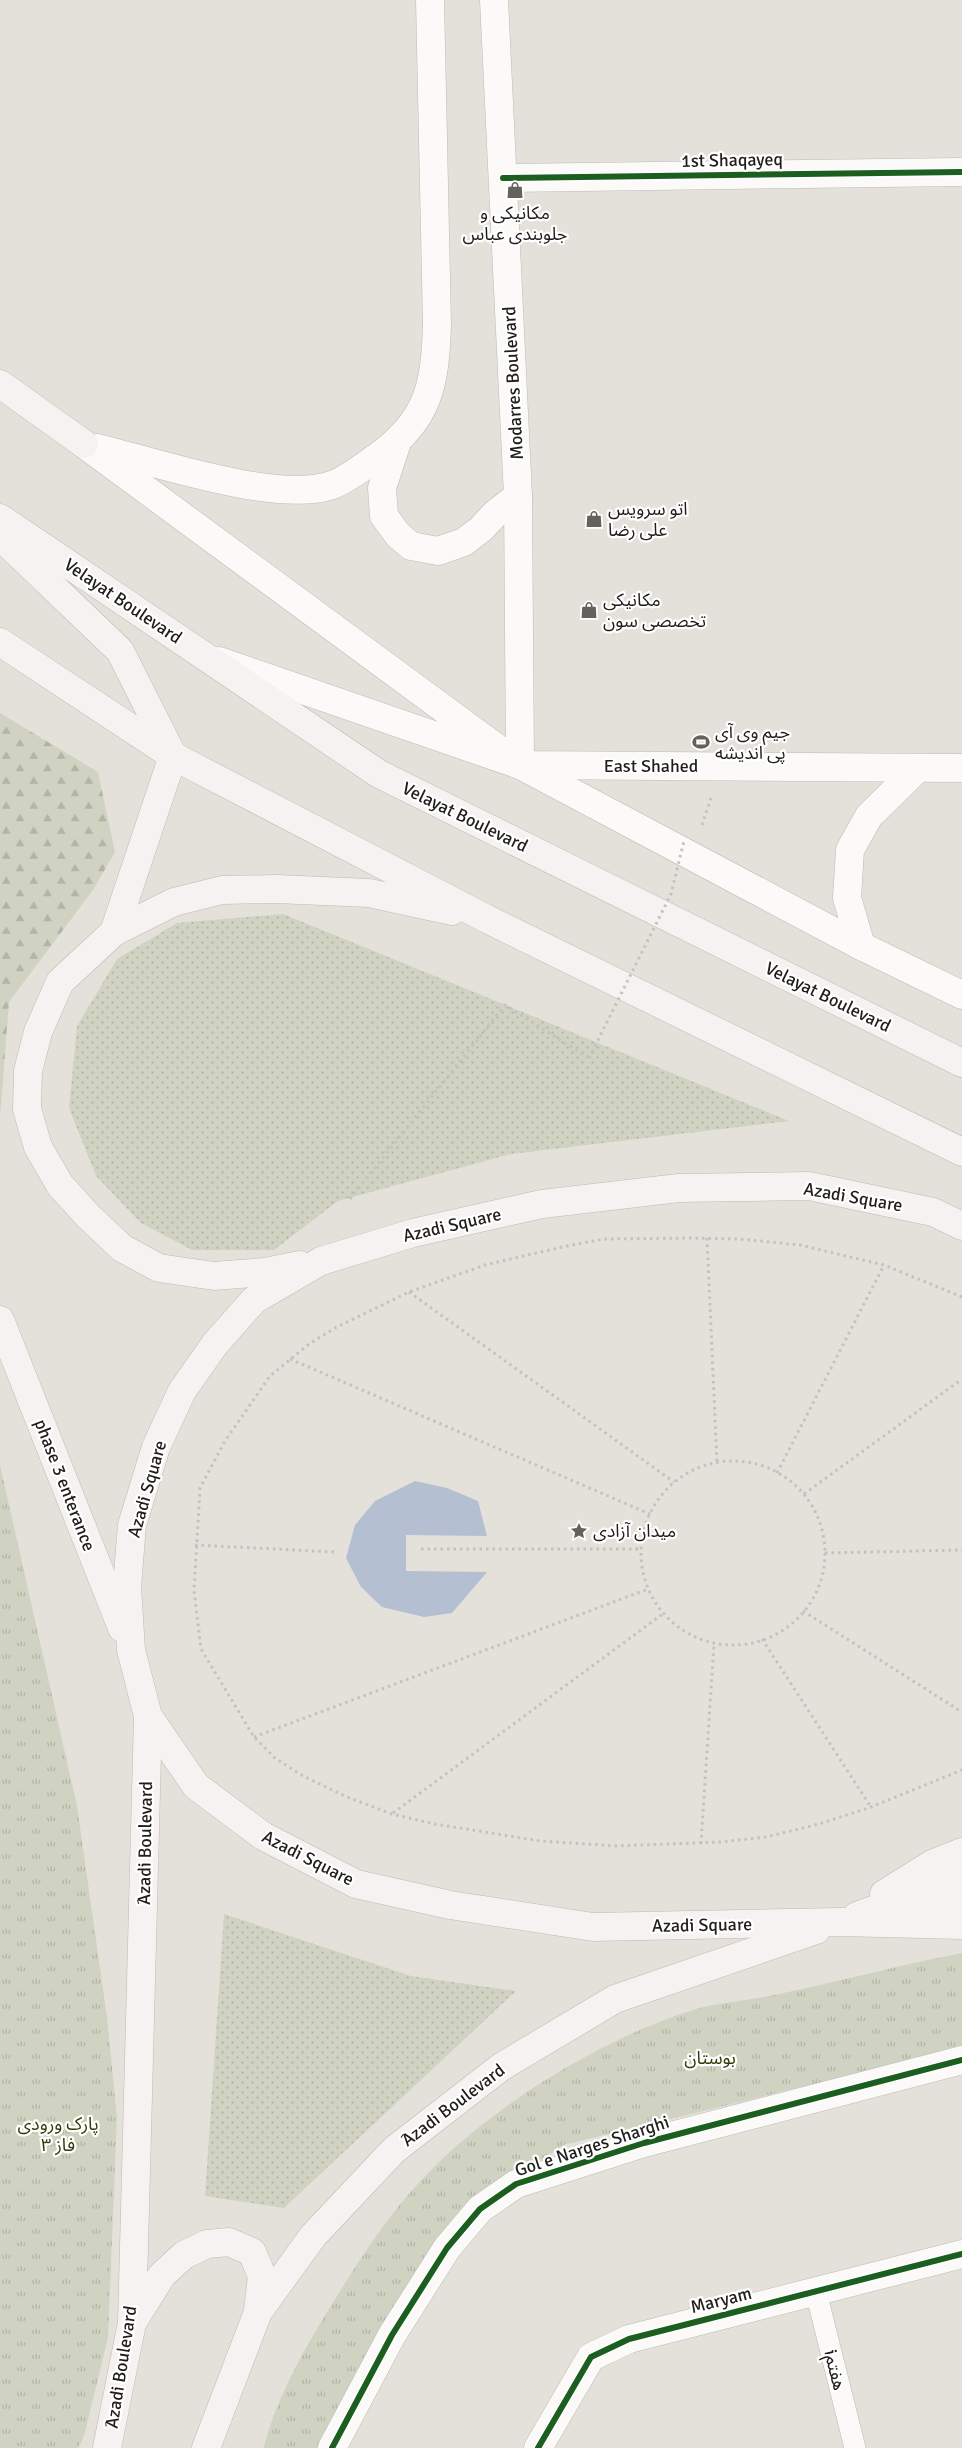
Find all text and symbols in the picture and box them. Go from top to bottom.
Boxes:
street label: 1st Shaqayeq [681,148,783,172]
shop icon: مکانیکی و جلوبندی عباس [505,180,525,200]
place label: مکانیکی و جلوبندی عباس [463,202,567,245]
street label: Modarres Boulevard [498,306,528,460]
place label: اتو سرویس علی رضا [608,498,688,541]
shop icon: اتو سرویس علی رضا [584,509,604,529]
street label: Velayat Boulevard [60,553,186,649]
place label: مکانیکی تخصصی سون [603,589,706,632]
shop icon: مکانیکی تخصصی سون [579,600,599,620]
place label: جیم وی آی پی اندیشه [715,721,790,764]
sports icon: جیم وی آی پی اندیشه [691,732,711,752]
street label: East Shahed [604,755,698,777]
street label: Velayat Boulevard [398,777,532,857]
street label: Velayat Boulevard [761,957,895,1037]
street label: Azadi Square [802,1177,904,1217]
street label: Azadi Square [401,1203,503,1247]
street label: phase 3 enterance [30,1416,100,1554]
street label: Azadi Square [123,1438,171,1540]
place label: میدان آزادی [593,1520,676,1542]
place icon: میدان آزادی [569,1521,589,1541]
street label: َAzadi Boulevard [133,1781,157,1905]
street label: Azadi Square [258,1825,358,1891]
street label: Azadi Square [652,1913,752,1937]
park label: بوستان [684,2047,736,2069]
street label: َAzadi Boulevard [397,2059,509,2151]
street label: Gol e Narges Sharghi [512,2111,672,2181]
park label: پارک ورودی فاز ۳ [17,2113,99,2156]
street label: Maryam [688,2282,754,2318]
street label: َAzadi Boulevard [100,2304,142,2430]
street label: iهفتم [817,2347,851,2393]

